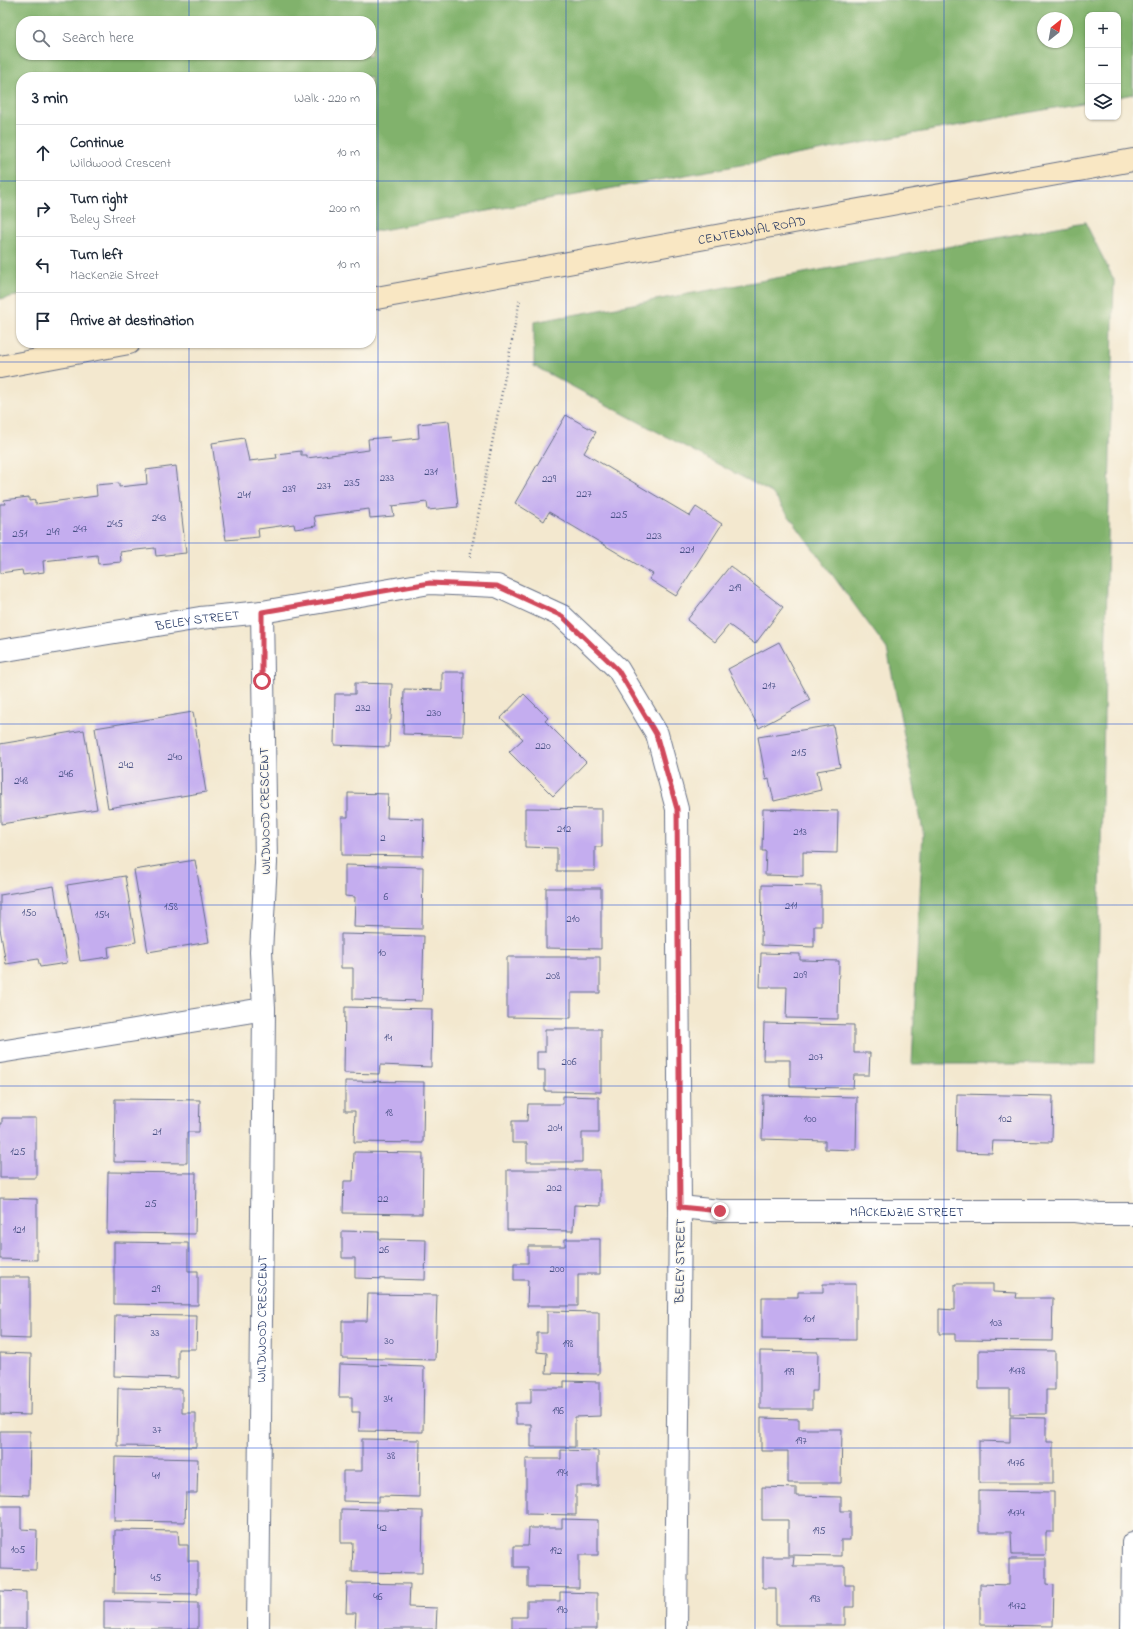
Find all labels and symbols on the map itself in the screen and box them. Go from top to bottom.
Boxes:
north arrow [1037,12,1073,48]
street label: CENTENNIAL ROAD [697,212,807,250]
house number: 231 [424,464,438,480]
house number: 233 [380,470,395,486]
house number: 229 [542,471,557,487]
house number: 235 [344,475,360,491]
house number: 237 [317,478,332,494]
house number: 239 [282,481,296,497]
house number: 227 [576,486,592,502]
house number: 241 [237,487,251,503]
house number: 225 [610,507,628,523]
house number: 243 [152,510,167,526]
house number: 245 [107,516,123,532]
house number: 247 [73,521,88,537]
house number: 249 [46,524,60,540]
house number: 251 [12,526,28,542]
house number: 223 [646,528,662,544]
house number: 221 [680,542,695,558]
house number: 219 [729,580,742,596]
street label: BELEY STREET [153,606,241,636]
route start [253,672,271,690]
house number: 217 [762,678,776,694]
house number: 232 [355,700,371,716]
house number: 230 [427,705,442,721]
house number: 220 [535,738,551,754]
house number: 215 [791,745,807,761]
street label: WILDWOOD CRESCENT [255,747,276,875]
house number: 240 [168,749,183,765]
house number: 242 [118,757,134,773]
house number: 246 [59,766,74,782]
house number: 248 [14,773,28,789]
house number: 212 [557,821,572,837]
house number: 213 [793,824,807,840]
house number: 2 [380,830,386,846]
house number: 6 [384,889,389,905]
house number: 211 [785,898,798,914]
house number: 158 [164,899,178,915]
house number: 150 [22,905,37,921]
house number: 154 [95,907,110,923]
house number: 210 [566,911,580,927]
house number: 10 [378,945,386,961]
house number: 209 [793,967,807,983]
house number: 208 [546,968,560,984]
house number: 14 [384,1030,392,1046]
house number: 207 [809,1049,824,1065]
house number: 206 [561,1054,577,1070]
house number: 18 [385,1105,393,1121]
house number: 100 [803,1111,817,1127]
house number: 102 [998,1111,1012,1127]
house number: 204 [548,1120,563,1136]
house number: 21 [153,1124,162,1140]
house number: 125 [10,1144,26,1160]
house number: 202 [546,1180,562,1196]
house number: 22 [378,1191,389,1207]
house number: 25 [145,1196,157,1212]
route end [711,1202,729,1220]
street label: MACKENZIE STREET [850,1203,964,1222]
street label: BELEY STREET [670,1218,691,1305]
house number: 121 [13,1222,26,1238]
house number: 26 [379,1242,389,1258]
street label: WILDWOOD CRESCENT [252,1255,273,1383]
house number: 200 [550,1261,565,1277]
house number: 29 [152,1281,161,1297]
house number: 101 [803,1311,815,1327]
house number: 103 [990,1315,1003,1331]
house number: 33 [150,1325,160,1341]
house number: 30 [384,1333,394,1349]
house number: 198 [563,1336,573,1352]
house number: 1478 [1009,1363,1025,1379]
house number: 199 [784,1364,795,1380]
house number: 34 [383,1391,393,1407]
house number: 196 [552,1403,564,1419]
house number: 37 [152,1422,162,1438]
house number: 197 [795,1433,807,1449]
house number: 38 [387,1448,395,1464]
house number: 1476 [1007,1455,1025,1471]
house number: 194 [556,1465,568,1481]
house number: 41 [152,1468,161,1484]
house number: 1474 [1007,1505,1025,1521]
house number: 42 [377,1520,388,1536]
house number: 195 [812,1523,826,1539]
house number: 105 [11,1542,25,1558]
house number: 192 [550,1543,563,1559]
house number: 45 [151,1570,161,1586]
house number: 46 [373,1589,383,1605]
house number: 193 [809,1591,821,1607]
house number: 1472 [1008,1598,1027,1614]
house number: 190 [556,1602,568,1618]

